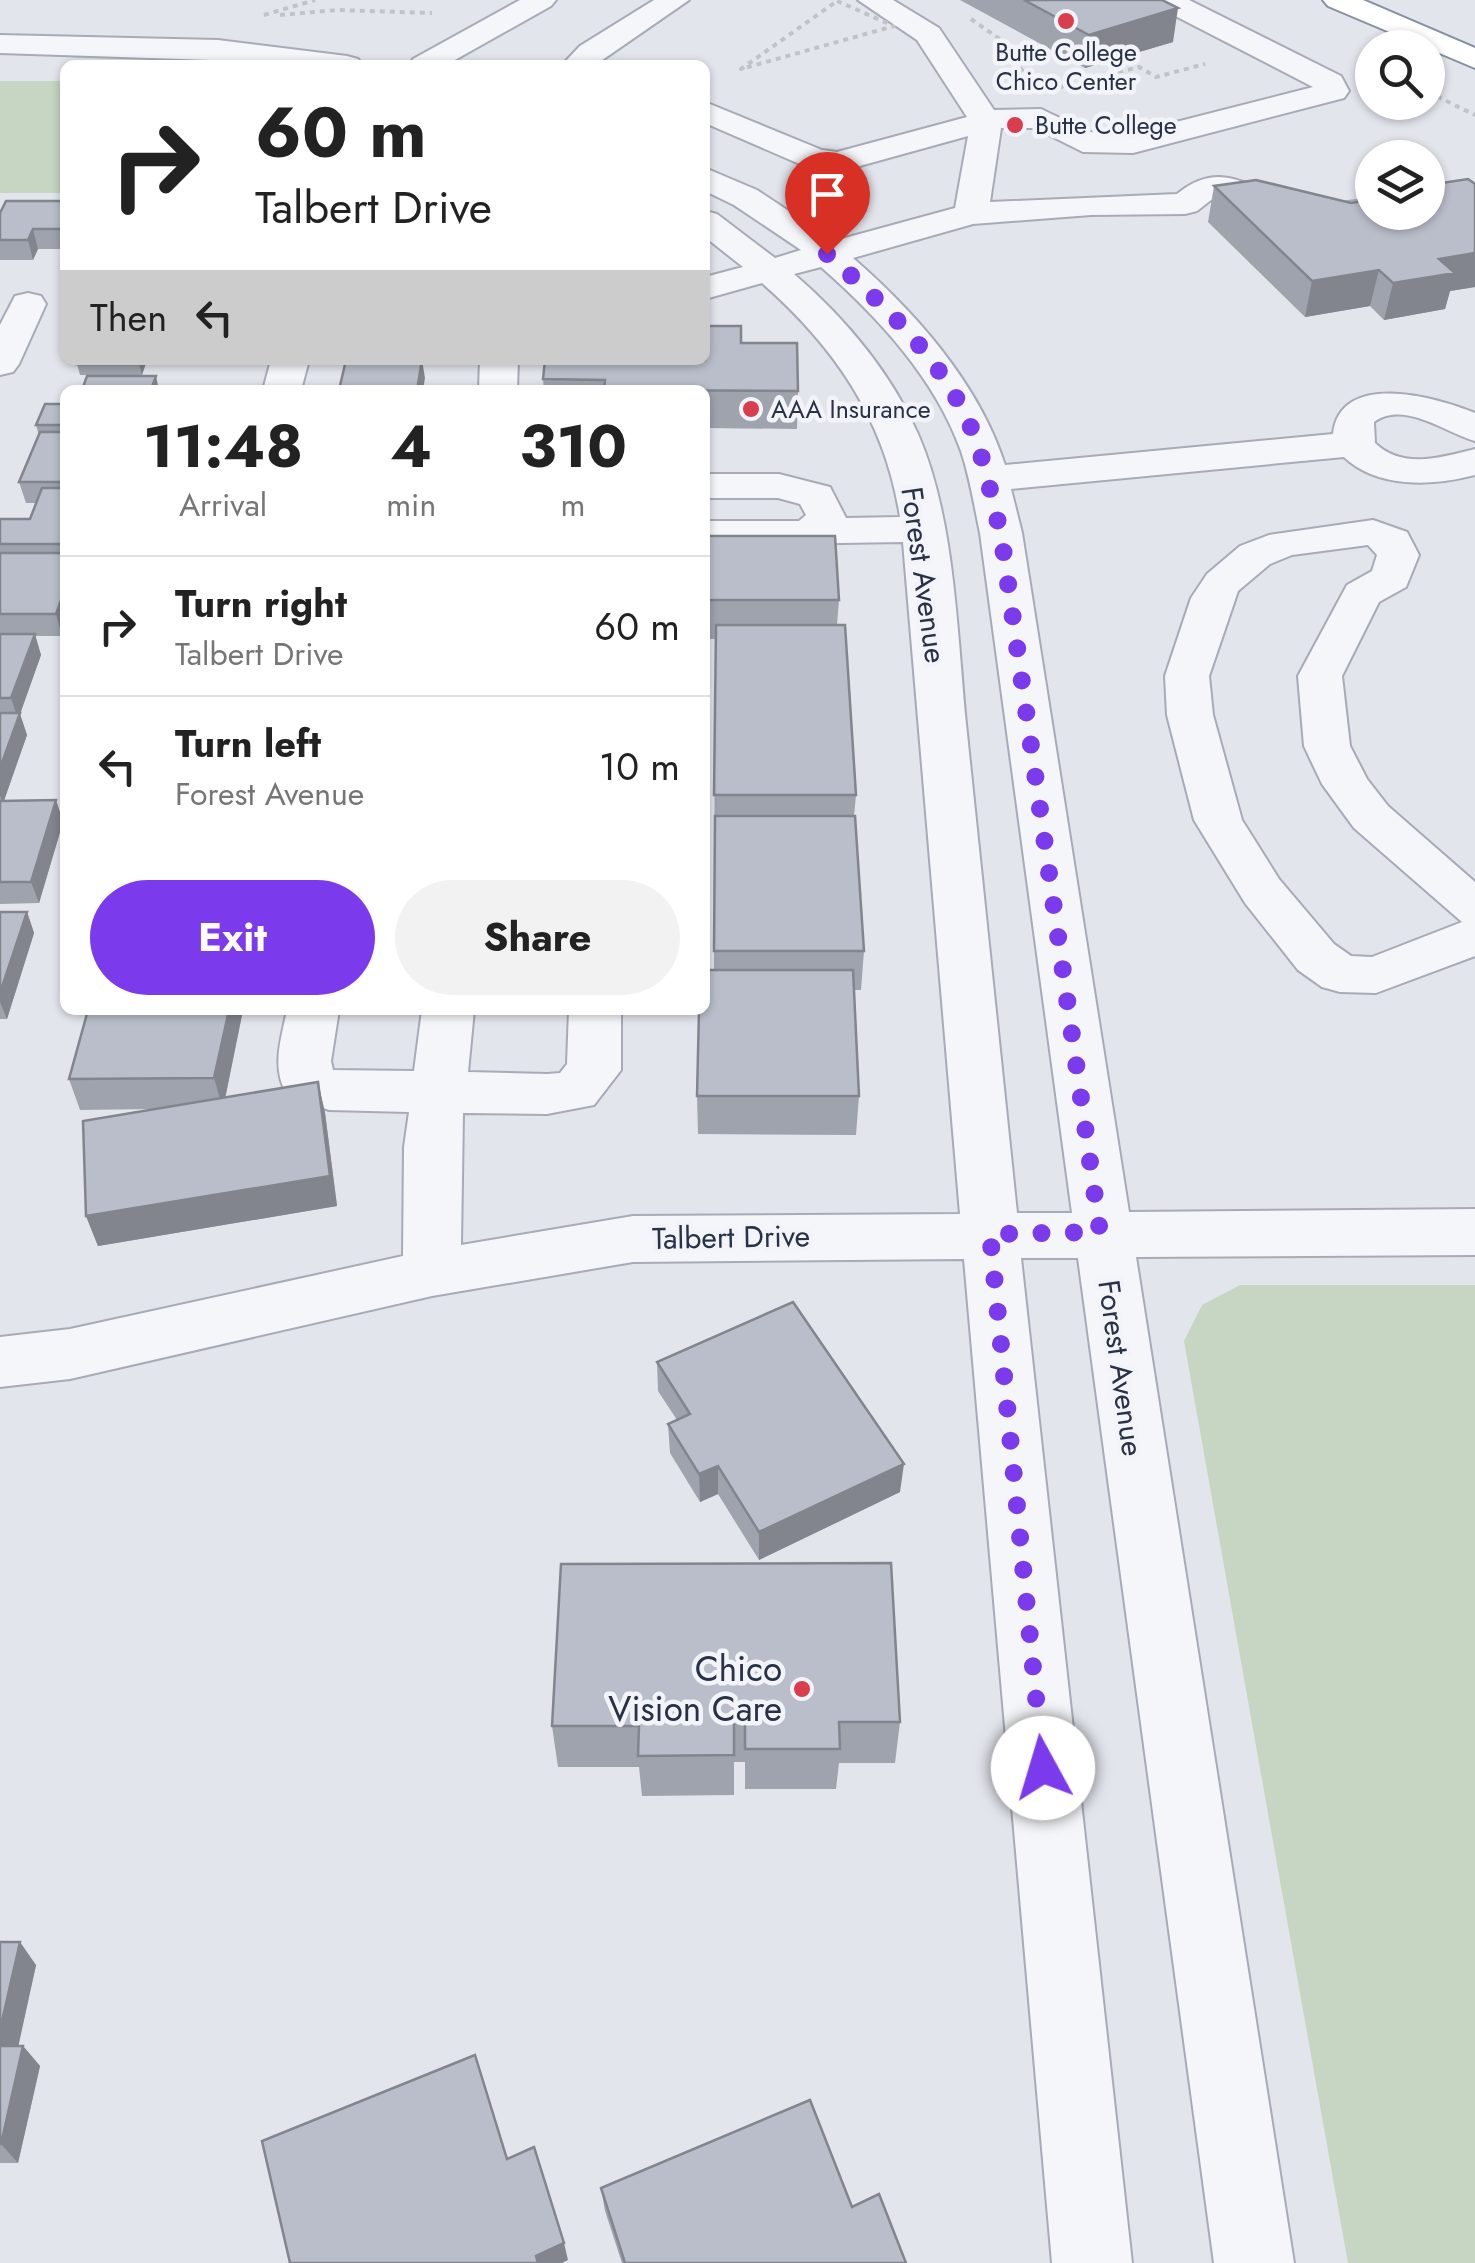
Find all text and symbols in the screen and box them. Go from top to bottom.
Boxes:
marker: Butte College Chico Center [1055,10,1077,32]
map controls [1355,30,1445,230]
button: search [1355,30,1445,120]
place label: Butte College Chico Center [995,34,1137,99]
text: 60 m [255,82,427,183]
icon: right [90,100,220,230]
place label: Butte College [1035,107,1177,143]
marker: Butte College [1004,114,1026,136]
button: layers [1355,140,1445,230]
pin [785,152,870,255]
icon: arrive [800,167,855,222]
text: Talbert Drive [255,175,492,240]
text: Then [90,290,167,345]
icon: left [187,290,242,345]
place label: AAA Insurance [771,391,931,427]
marker: AAA Insurance [740,398,762,420]
text: 11:48 [143,403,303,490]
text: 4 [390,403,432,490]
text: 310 [519,403,627,490]
text: Arrival [179,482,267,528]
text: min [386,482,436,528]
text: m [561,482,586,528]
street label: Forest Avenue [890,484,958,666]
text: Turn right [175,576,347,631]
icon: right [90,599,145,654]
text: 60 m [594,599,680,654]
text: Talbert Drive [175,631,344,677]
text: Turn left [175,716,321,771]
icon: left [90,739,145,794]
text: 10 m [599,739,680,794]
text: Forest Avenue [175,771,364,817]
button: Exit [90,880,375,995]
button: Share [395,880,680,995]
street label: Talbert Drive [652,1214,810,1260]
street label: Forest Avenue [1087,1277,1155,1459]
place label: Chico Vision Care [608,1644,782,1734]
marker: Chico Vision Care [791,1678,813,1700]
position arrow [991,1716,1095,1820]

